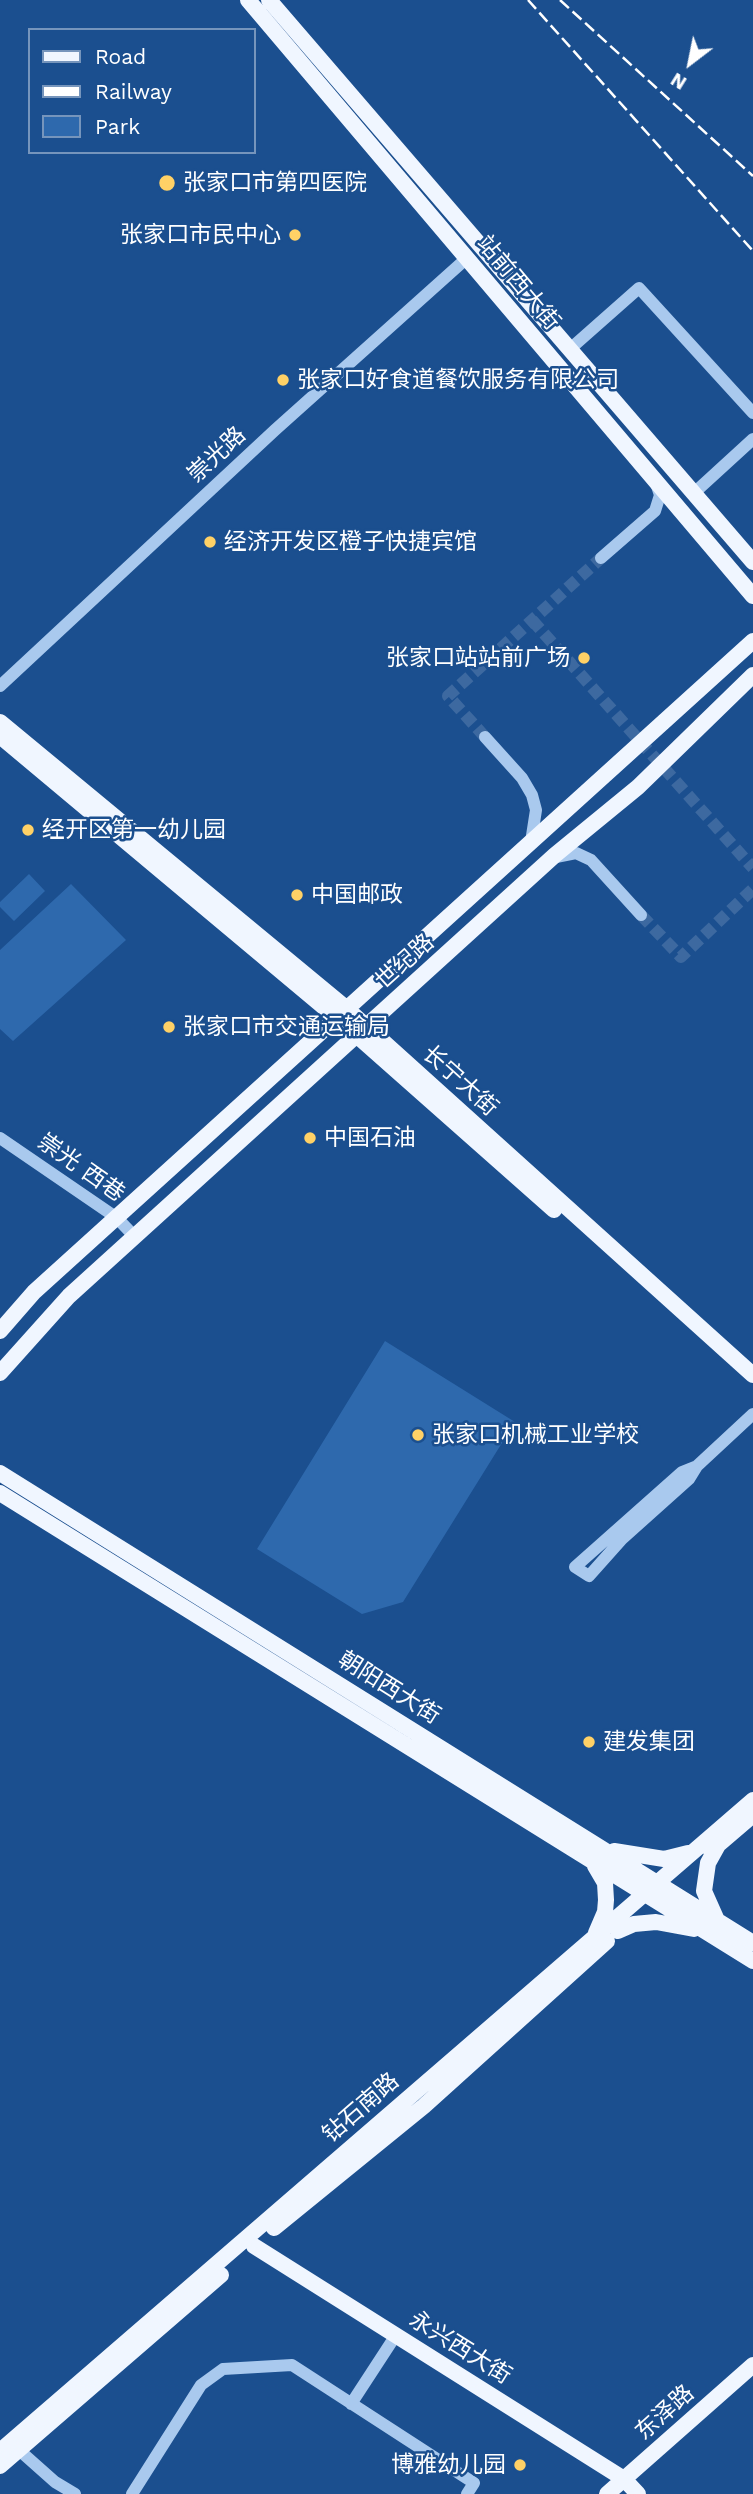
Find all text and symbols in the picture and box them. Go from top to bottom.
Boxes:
legend [28,28,256,154]
north arrow [655,28,725,98]
text: Road [95,44,146,69]
text: N [667,68,691,95]
text: Railway [95,79,172,104]
text: Park [95,114,140,139]
place label: 张家口市第四医院 [183,169,367,197]
marker: 张家口市第四医院 [157,173,177,193]
place label: 张家口市民中心 [120,221,281,249]
marker: 张家口市民中心 [287,227,303,243]
street label: 站前西大街 [470,230,566,336]
place label: 张家口好食道餐饮服务有限公司 [297,366,619,394]
marker: 张家口好食道餐饮服务有限公司 [275,372,291,388]
street label: 崇光路 [182,421,252,489]
place label: 经济开发区橙子快捷宾馆 [224,528,477,556]
marker: 经济开发区橙子快捷宾馆 [202,534,218,550]
place label: 张家口站站前广场 [386,644,570,672]
marker: 张家口站站前广场 [576,650,592,666]
place label: 经开区第一幼儿园 [42,816,226,844]
marker: 经开区第一幼儿园 [20,822,36,838]
place label: 中国邮政 [311,881,403,909]
marker: 中国邮政 [289,887,305,903]
street label: 世纪路 [370,929,440,995]
place label: 张家口市交通运输局 [183,1013,390,1041]
marker: 张家口市交通运输局 [161,1019,177,1035]
street label: 长宁大街 [417,1040,503,1122]
place label: 中国石油 [324,1124,416,1152]
street label: 崇光 西巷 [32,1128,130,1208]
marker: 中国石油 [302,1130,318,1146]
place label: 张家口机械工业学校 [432,1421,639,1449]
marker: 张家口机械工业学校 [410,1427,426,1443]
street label: 朝阳西大街 [333,1646,445,1730]
place label: 建发集团 [603,1728,695,1756]
marker: 建发集团 [581,1734,597,1750]
street label: 钻石南路 [317,2067,405,2149]
street label: 永兴西大街 [404,2306,516,2390]
street label: 东泽路 [630,2380,700,2446]
place label: 博雅幼儿园 [391,2451,506,2479]
marker: 博雅幼儿园 [512,2457,528,2473]

